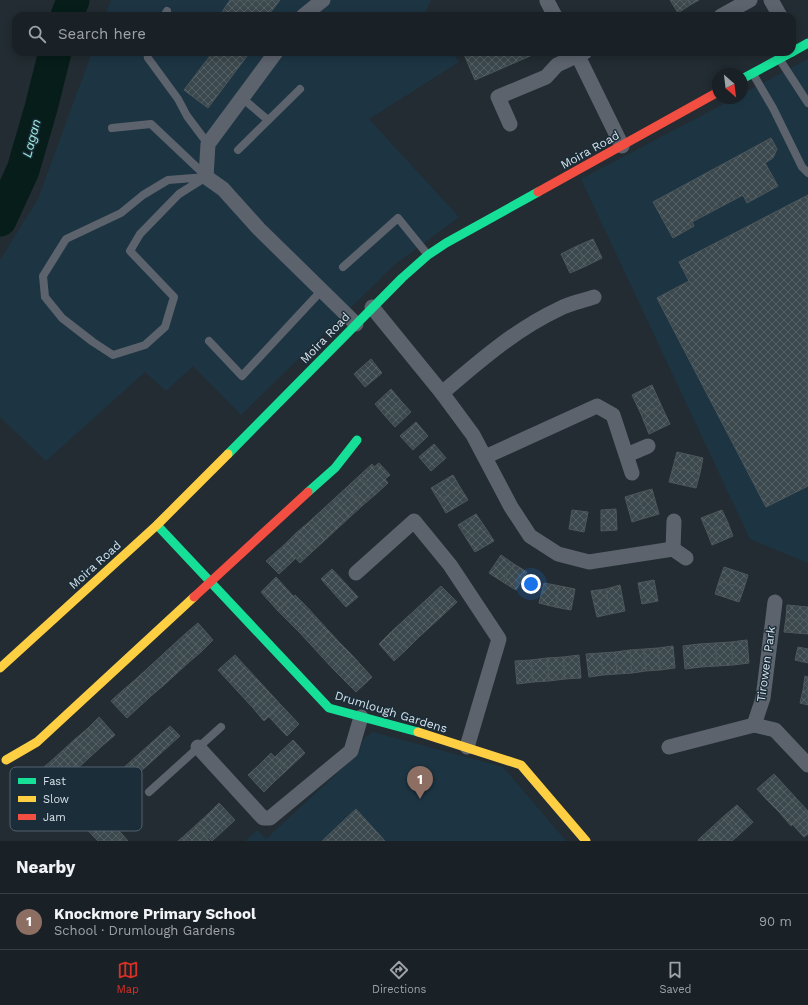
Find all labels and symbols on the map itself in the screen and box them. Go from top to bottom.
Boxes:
north arrow [712,68,748,104]
water label: Lagan [19,117,44,159]
street label: Moira Road [558,128,622,172]
street label: Moira Road [297,310,353,366]
street label: Moira Road [66,538,124,592]
your location [521,574,541,594]
street label: Tirowen Park [754,625,778,703]
street label: Drumlough Gardens [333,688,449,736]
pin: 1 [407,766,433,799]
legend [10,767,142,831]
text: Fast [43,775,66,788]
text: Slow [43,793,69,806]
text: Jam [43,811,66,824]

